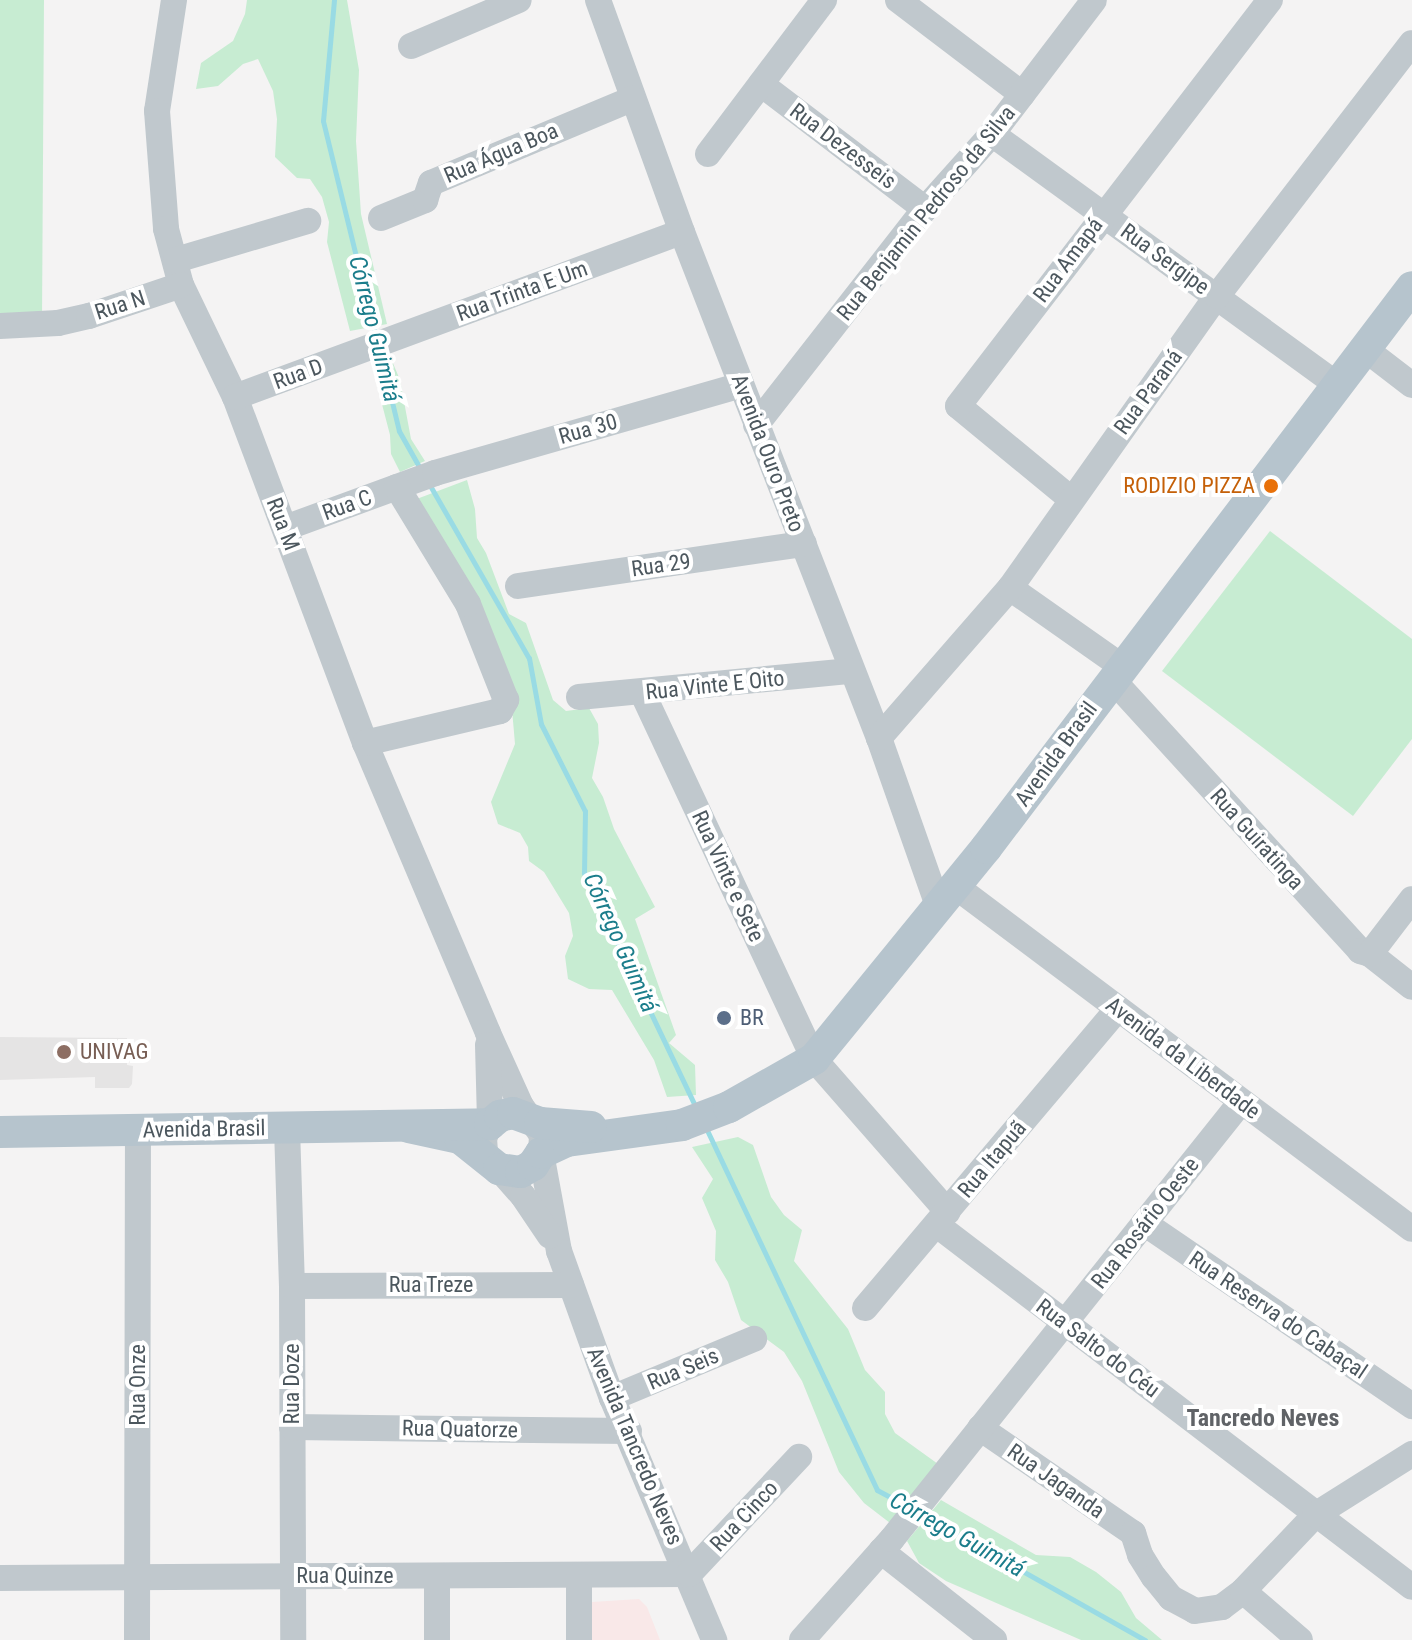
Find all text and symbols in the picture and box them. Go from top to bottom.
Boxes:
street label: Rua Dezesseis [785,98,901,194]
street label: Rua Benjamin Pedroso da Silva [831,100,1021,326]
street label: Rua Água Boa [440,117,562,189]
street label: Rua Amapá [1028,212,1108,308]
street label: Rua Sergipe [1116,218,1214,300]
water label: Córrego Guimitá [342,253,406,405]
street label: Rua Trinta E Um [453,255,591,327]
street label: Rua N [91,284,149,326]
street label: Rua Paraná [1108,344,1188,440]
street label: Rua D [270,353,326,395]
street label: Avenida Ouro Preto [726,370,810,536]
street label: Rua 30 [556,408,620,450]
place label: RODIZIO PIZZA [1123,473,1255,499]
marker: RODIZIO PIZZA [1262,477,1280,495]
street label: Rua C [319,484,375,526]
street label: Rua M [261,494,305,554]
street label: Rua 29 [630,548,692,582]
street label: Rua Vinte E Oito [644,665,786,705]
street label: Avenida Brasil [1009,697,1103,811]
street label: Rua Guiratinga [1205,783,1309,895]
street label: Rua Vinte e Sete [686,806,770,946]
water label: Córrego Guimitá [576,869,664,1017]
street label: Avenida da Liberdade [1101,991,1265,1125]
place label: BR [740,1005,764,1031]
marker: BR [715,1009,733,1027]
place label: UNIVAG [80,1039,149,1065]
marker: UNIVAG [55,1043,73,1061]
street label: Avenida Brasil [142,1115,266,1143]
street label: Rua Itapuã [952,1115,1032,1203]
street label: Rua Rosário Oeste [1086,1152,1204,1294]
street label: Rua Reserva do Cabaçal [1184,1246,1372,1384]
street label: Rua Treze [388,1272,474,1298]
street label: Rua Salto do Céu [1031,1293,1165,1403]
street label: Rua Seis [643,1342,723,1396]
street label: Rua Doze [279,1343,305,1425]
street label: Avenida Tancredo Neves [581,1343,689,1549]
street label: Rua Onze [125,1344,151,1426]
district label: Tancredo Neves [1187,1405,1339,1433]
street label: Rua Quatorze [402,1415,518,1443]
street label: Rua Jaganda [1002,1438,1110,1524]
street label: Rua Cinco [705,1475,783,1557]
water label: Córrego Guimitá [885,1486,1029,1584]
street label: Rua Quinze [296,1563,394,1589]

